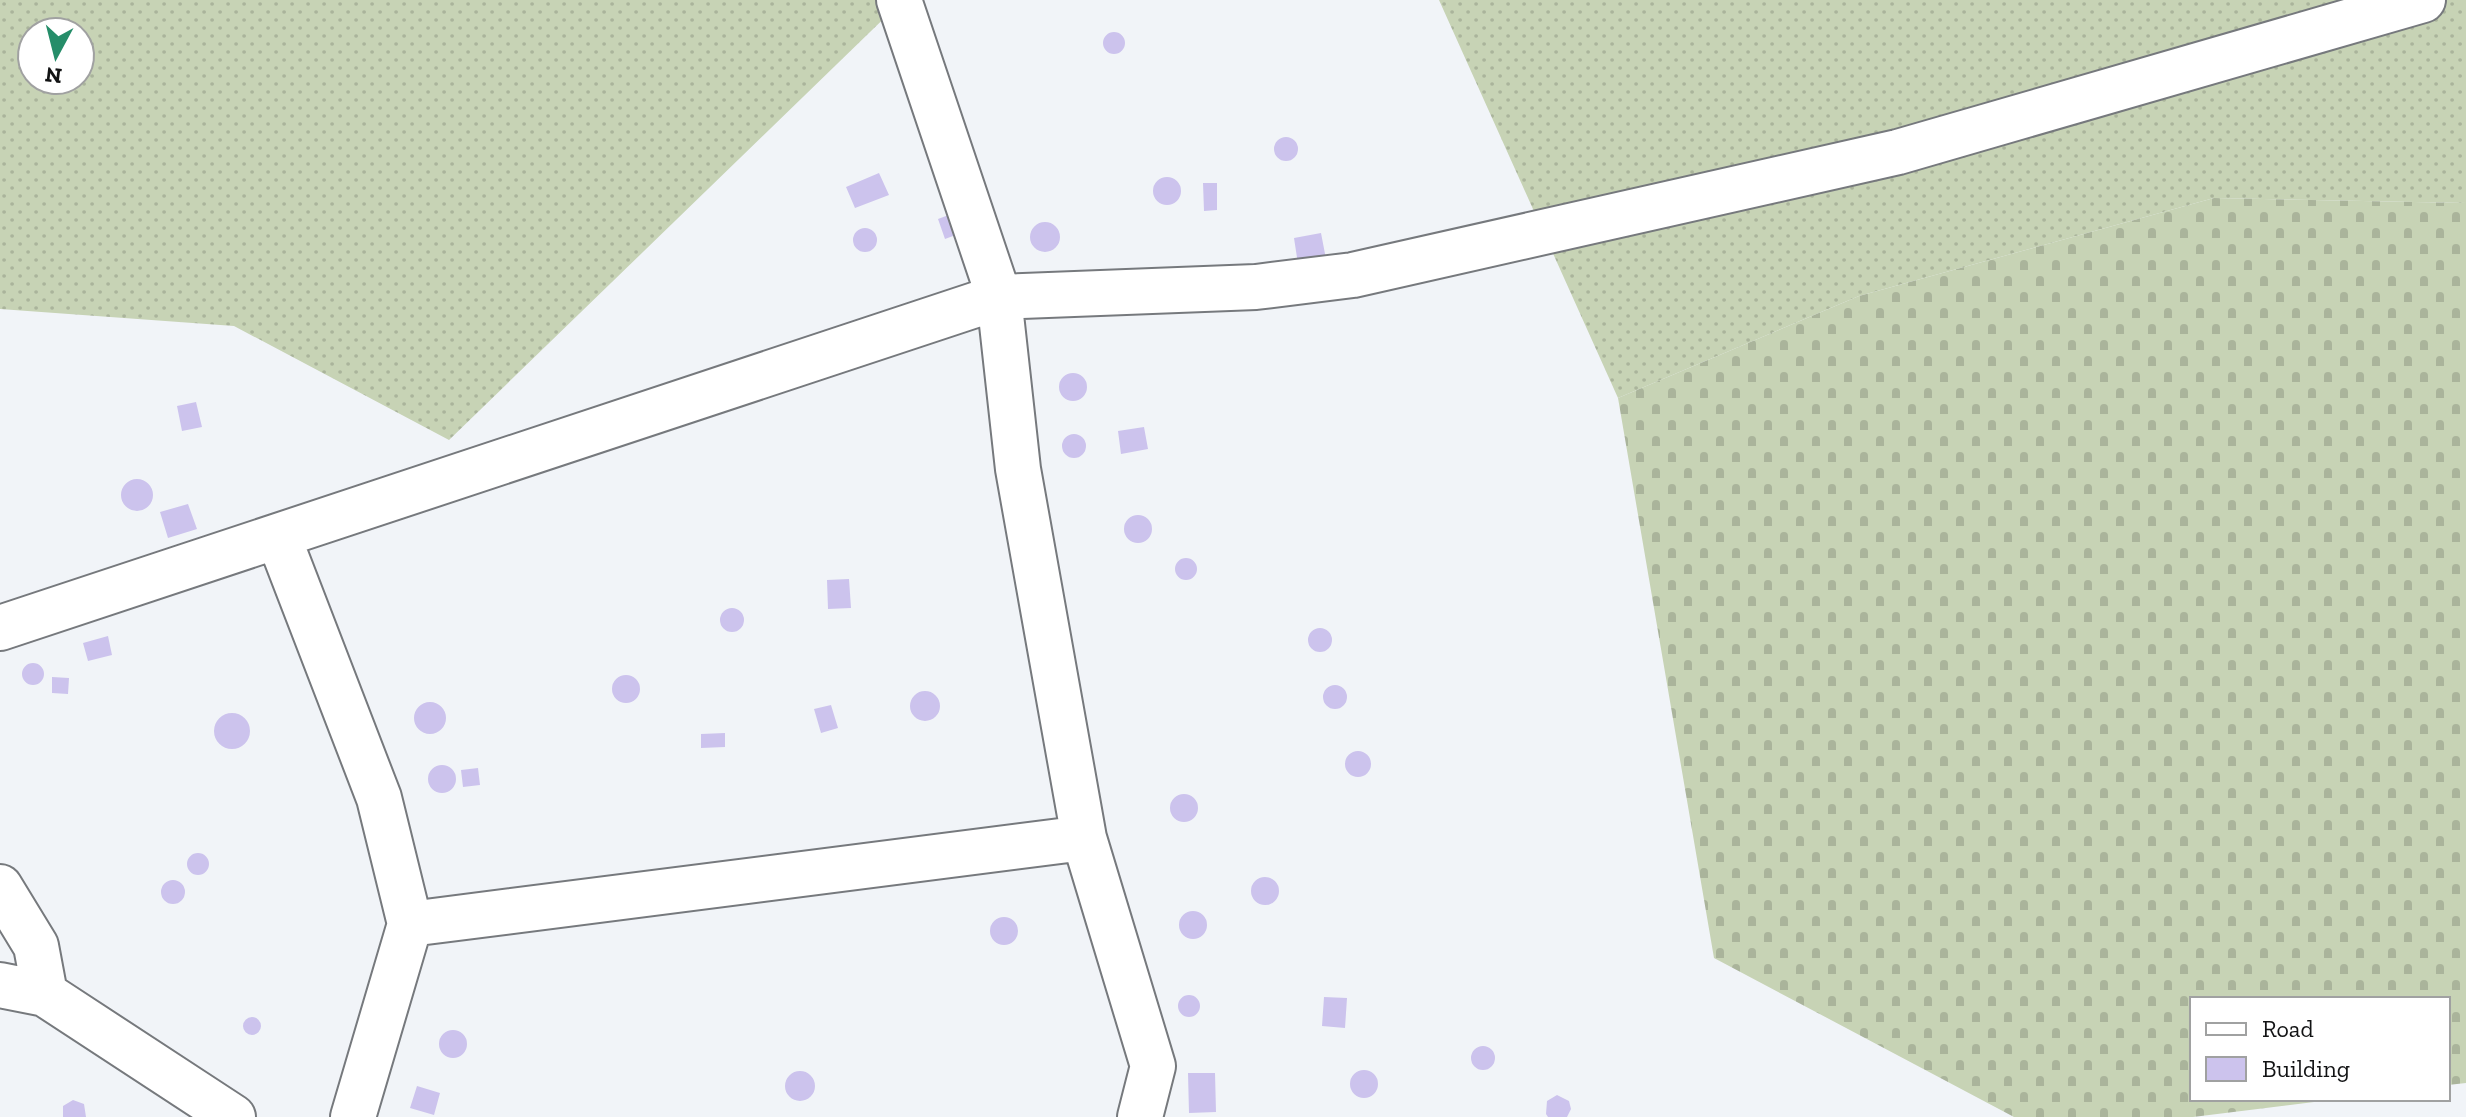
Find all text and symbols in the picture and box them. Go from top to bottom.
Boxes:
north arrow [16,16,96,96]
text: N [43,61,64,90]
legend [2190,997,2450,1101]
text: Road [2262,1014,2314,1043]
text: Building [2262,1054,2350,1083]

